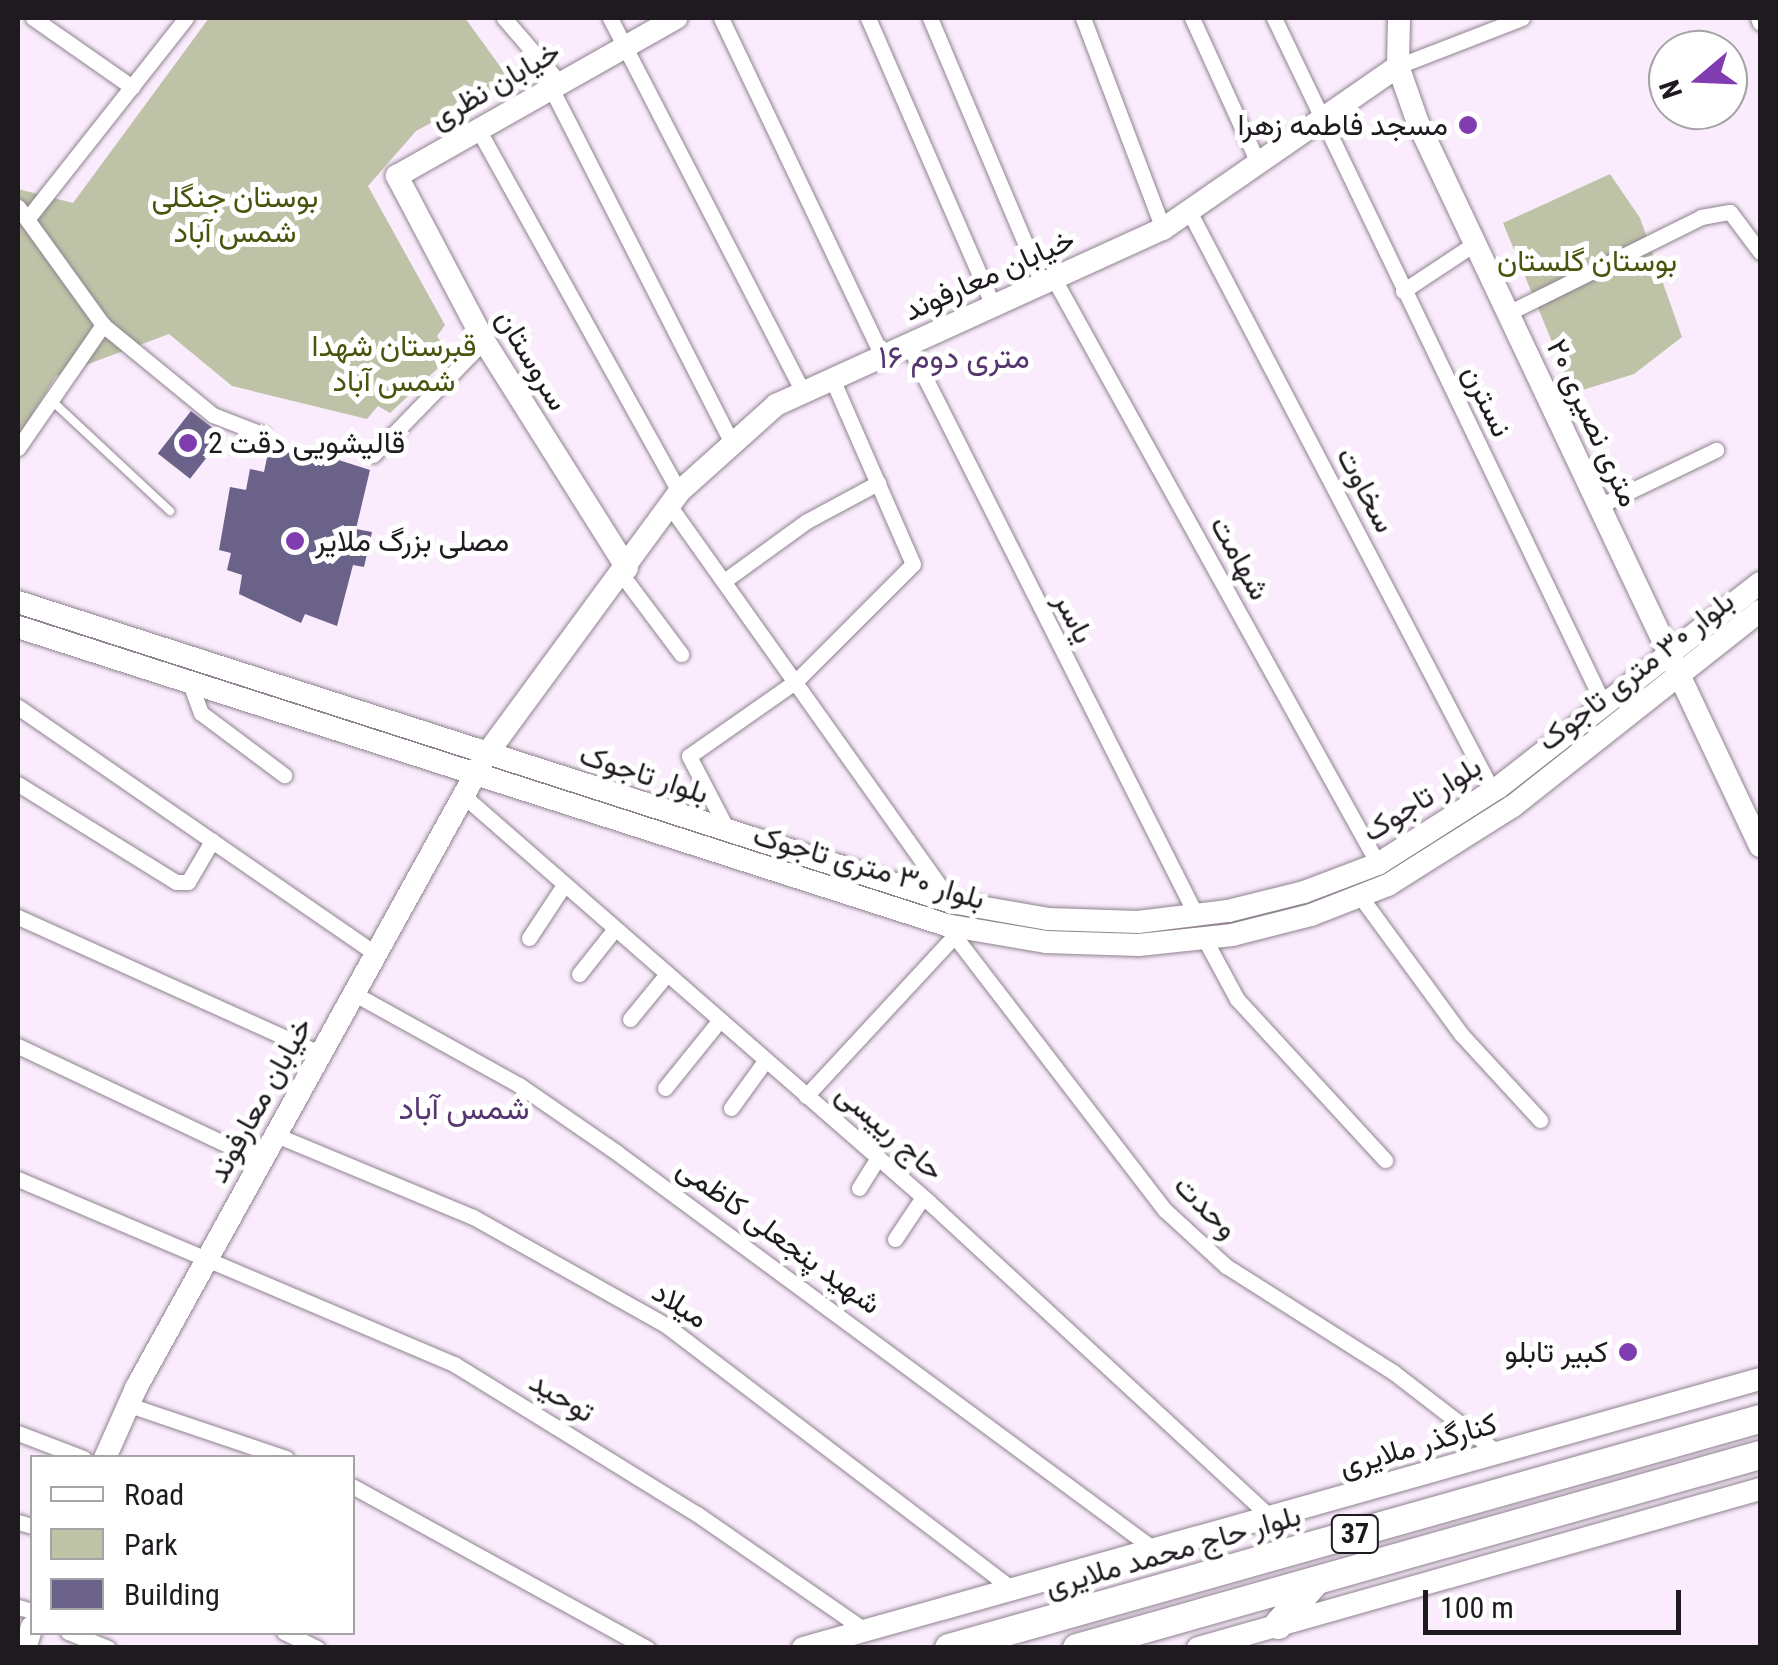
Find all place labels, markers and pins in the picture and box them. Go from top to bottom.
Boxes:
place label: مسجد فاطمه زهرا [1237,107,1448,143]
marker: مسجد فاطمه زهرا [1457,114,1479,136]
place label: قالیشویی دقت 2 [208,425,405,461]
marker: قالیشویی دقت 2 [177,432,199,454]
place label: مصلی بزرگ ملایر [315,523,509,559]
marker: مصلی بزرگ ملایر [284,530,306,552]
place label: کبیر تابلو [1504,1334,1608,1370]
marker: کبیر تابلو [1617,1341,1639,1363]

